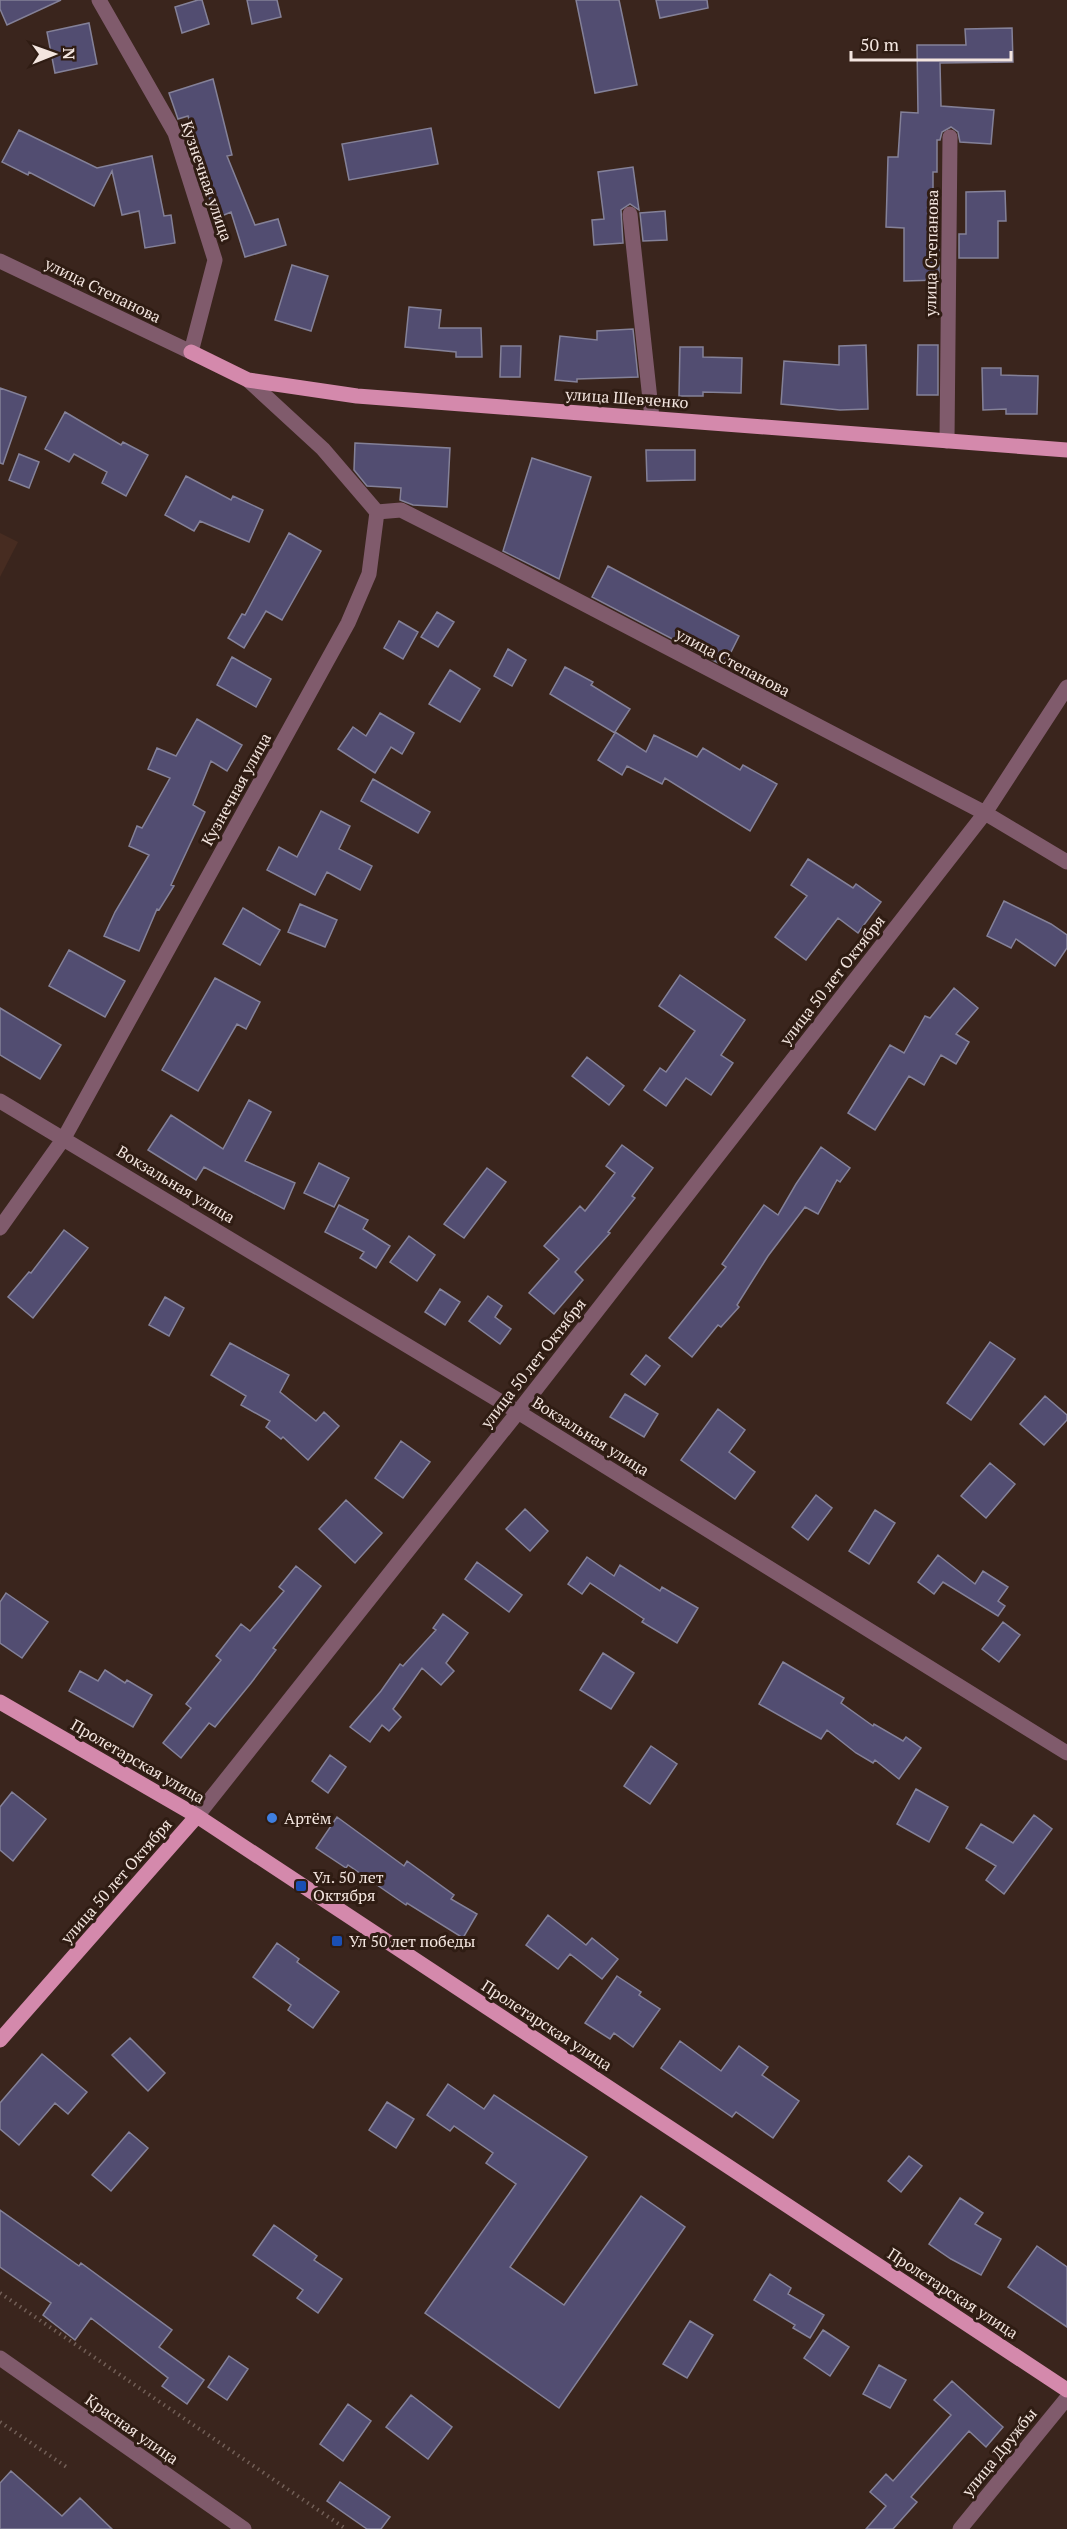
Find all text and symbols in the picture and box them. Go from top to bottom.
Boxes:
north arrow [24,24,84,84]
scale bar [851,24,1012,62]
text: 50 m [860,32,900,56]
text: N [58,47,80,60]
street label: Кузнечная улица [176,118,238,244]
street label: улица Степанова [919,189,943,318]
street label: улица Степанова [40,252,165,328]
street label: улица Шевченко [564,383,689,413]
street label: улица Степанова [671,622,794,701]
street label: Кузнечная улица [196,729,276,849]
street label: улица 50 лет Октября [774,910,890,1050]
street label: Вокзальная улица [113,1140,239,1228]
street label: улица 50 лет Октября [475,1293,591,1433]
street label: Вокзальная улица [528,1391,654,1481]
street label: Пролетарская улица [67,1714,209,1808]
place label: Артём [284,1807,332,1829]
marker: Артём [265,1811,279,1825]
street label: улица 50 лет Октября [55,1814,177,1949]
place label: Ул. 50 лет Октября [313,1866,384,1906]
marker: Ул. 50 лет Октября [294,1879,308,1893]
place label: Ул 50 лет победы [349,1930,476,1952]
marker: Ул 50 лет победы [330,1934,344,1948]
street label: Пролетарская улица [477,1975,617,2075]
street label: Пролетарская улица [883,2243,1023,2343]
street label: Красная улица [81,2389,183,2469]
street label: улица Дружбы [956,2403,1042,2502]

